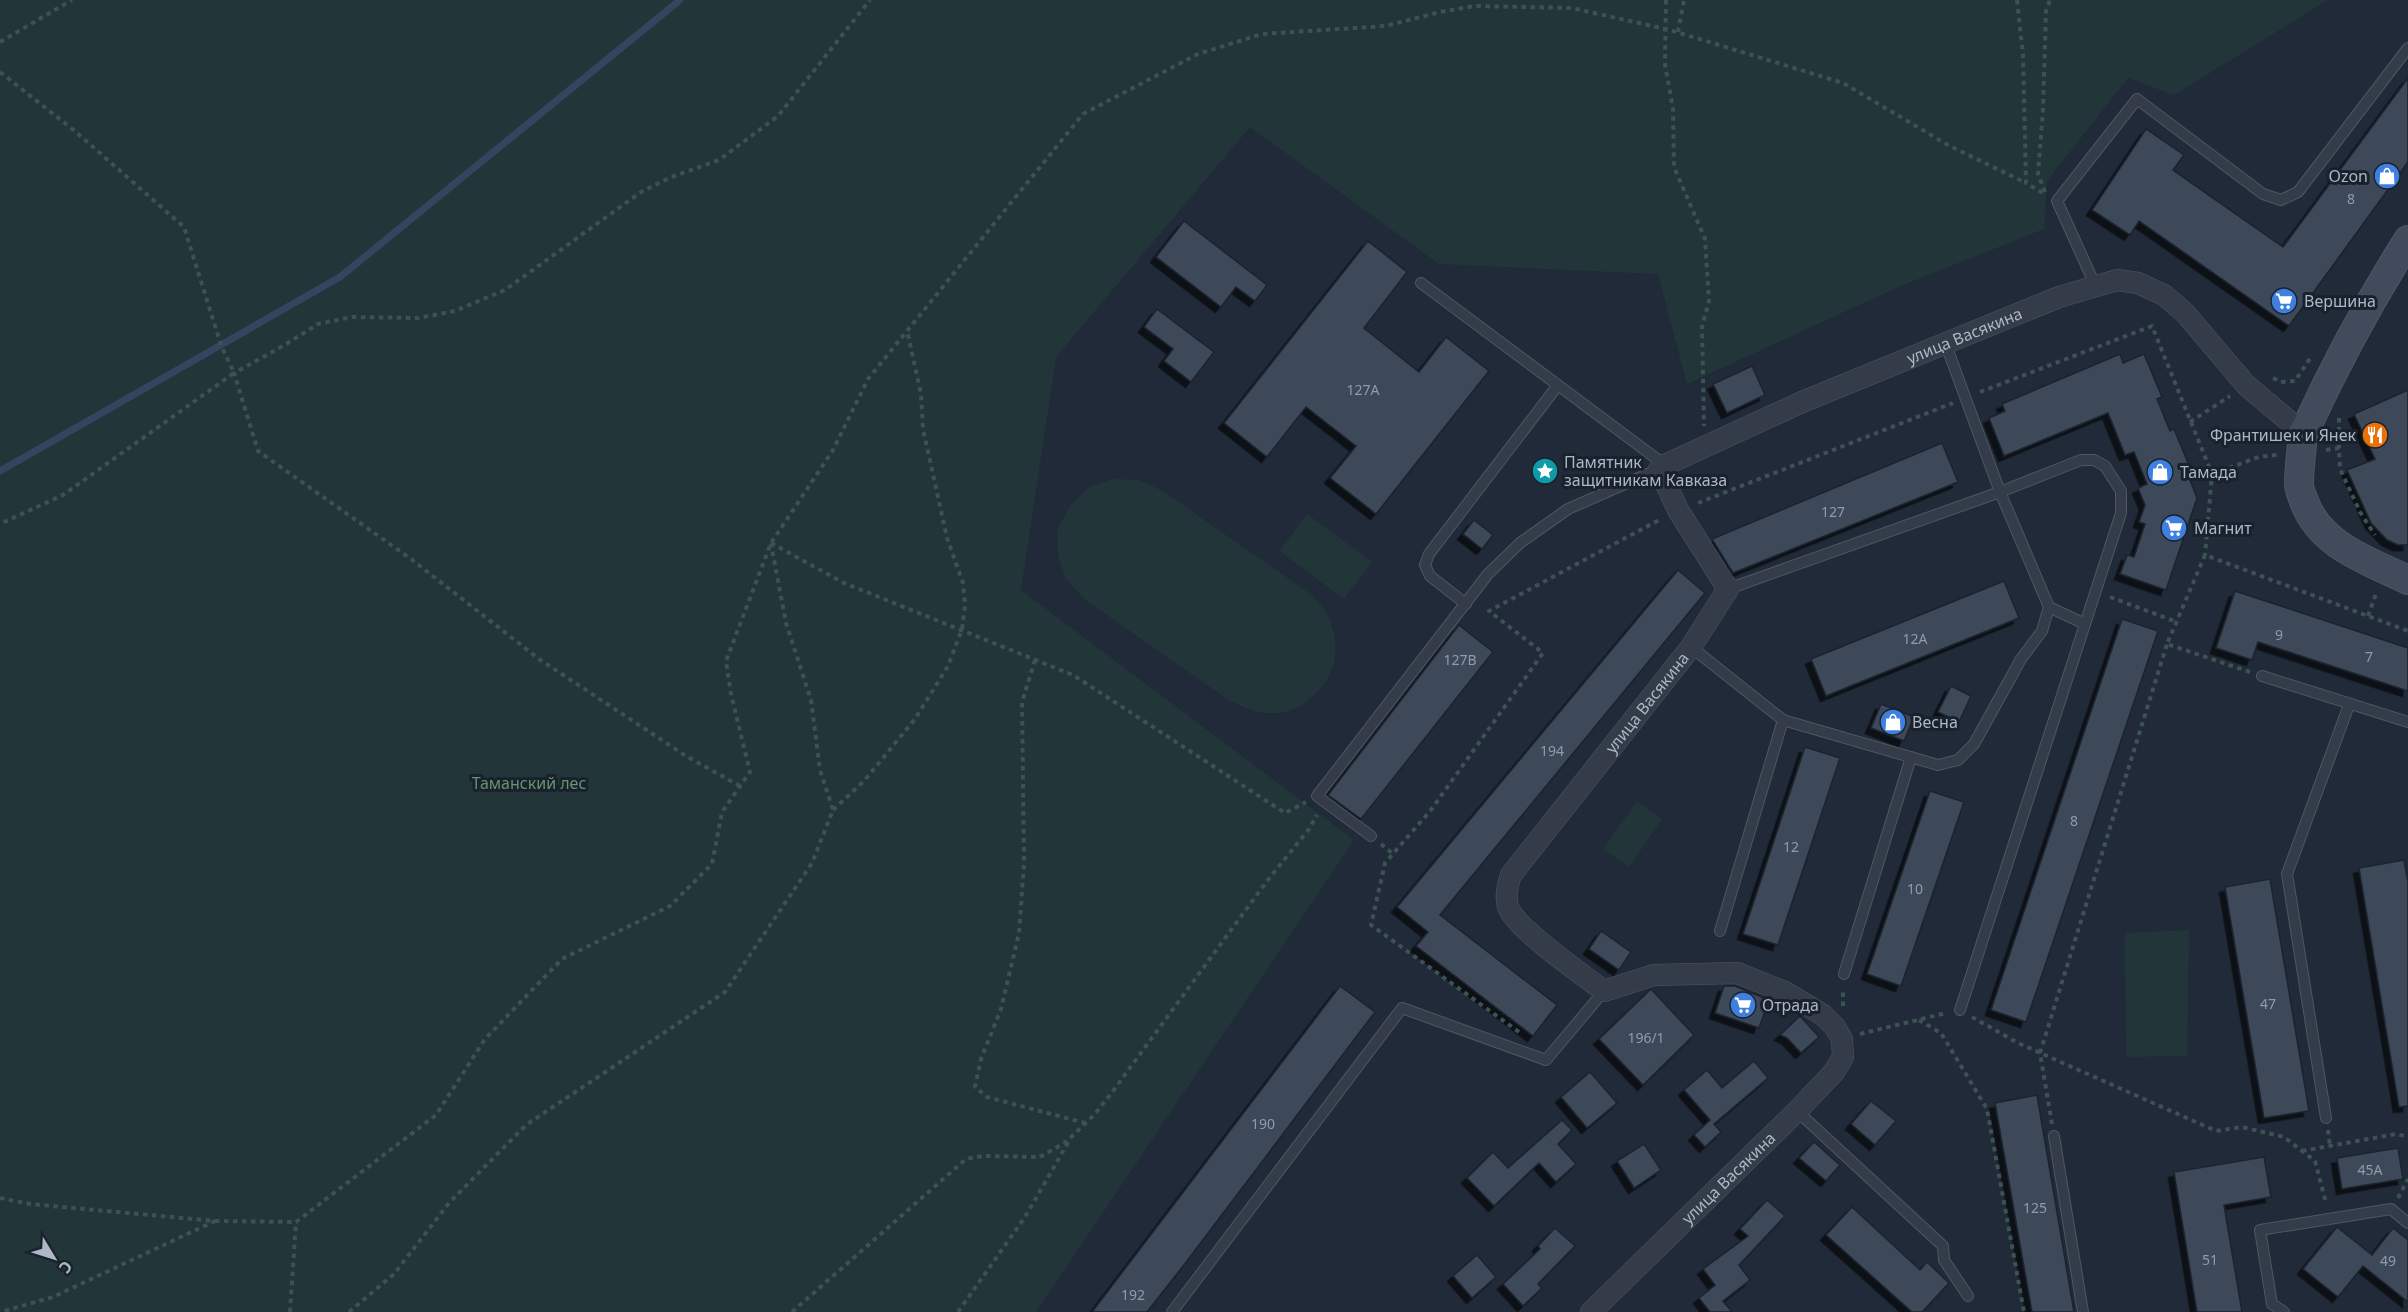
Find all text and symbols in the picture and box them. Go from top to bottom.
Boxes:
shop icon: Ozon [2372,161,2402,191]
place label: Ozon [2328,165,2368,187]
house number: 8 [2347,189,2355,208]
supermarket icon: Вершина [2269,286,2299,316]
place label: Вершина [2304,290,2376,312]
street label: улица Васякина [1903,302,2026,369]
house number: 127А [1347,380,1380,399]
restaurant icon: Франтишек и Янек [2360,420,2390,450]
place label: Франтишек и Янек [2210,424,2356,446]
place label: Памятник защитникам Кавказа [1564,451,1727,491]
place icon: Памятник защитникам Кавказа [1530,456,1560,486]
shop icon: Тамада [2145,457,2175,487]
place label: Тамада [2180,461,2237,483]
house number: 127 [1821,502,1845,521]
supermarket icon: Магнит [2159,513,2189,543]
place label: Магнит [2194,517,2252,539]
house number: 9 [2275,625,2283,644]
house number: 12А [1903,629,1928,648]
house number: 7 [2365,647,2373,666]
street label: улица Васякина [1600,648,1694,758]
house number: 127В [1443,650,1477,669]
shop icon: Весна [1878,707,1908,737]
place label: Весна [1912,711,1958,733]
house number: 194 [1540,741,1564,760]
park label: Таманский лес [472,772,586,794]
house number: 8 [2070,811,2078,830]
house number: 12 [1783,837,1799,856]
house number: 10 [1907,879,1923,898]
supermarket icon: Отрада [1728,990,1758,1020]
place label: Отрада [1762,994,1819,1016]
house number: 47 [2260,994,2276,1013]
house number: 196/1 [1627,1028,1665,1047]
house number: 190 [1251,1114,1275,1133]
street label: улица Васякина [1677,1127,1780,1229]
house number: 45А [2358,1160,2383,1179]
house number: 125 [2023,1198,2047,1217]
north arrow [24,1228,84,1288]
house number: 51 [2202,1250,2218,1269]
house number: 49 [2380,1251,2396,1270]
text: С [54,1256,78,1278]
house number: 192 [1121,1285,1145,1304]

